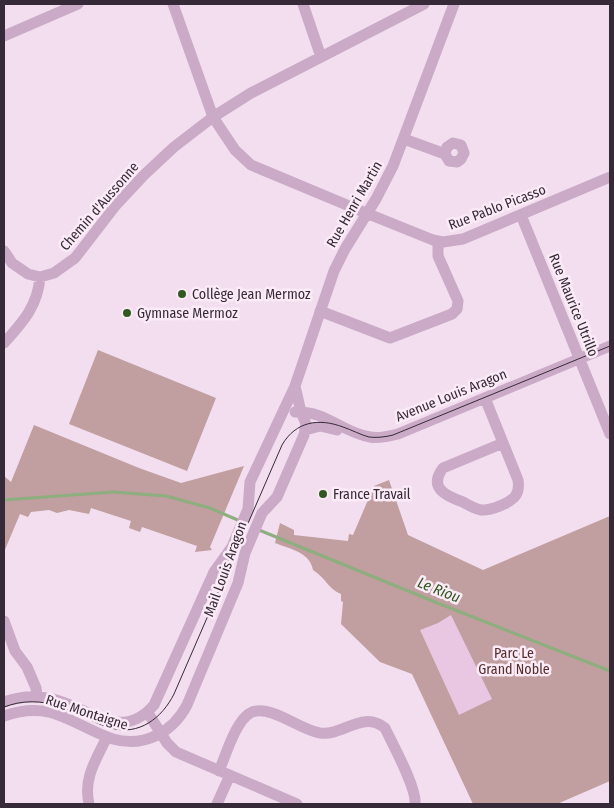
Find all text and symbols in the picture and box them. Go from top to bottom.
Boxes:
street label: Rue Henri Martin [323,158,386,250]
street label: Chemin d'Aussonne [56,159,142,254]
street label: Rue Pablo Picasso [446,181,548,234]
street label: Rue Maurice Utrillo [545,251,602,359]
place label: Collège Jean Mermoz [192,286,311,303]
marker: Collège Jean Mermoz [176,288,188,300]
place label: Gymnase Mermoz [137,305,238,322]
marker: Gymnase Mermoz [121,307,133,319]
street label: Avenue Louis Aragon [393,365,509,426]
place label: France Travail [333,486,411,503]
marker: France Travail [317,488,329,500]
street label: Mail Louis Aragon [200,519,251,619]
water label: Le Riou [415,573,463,607]
park label: Parc Le Grand Noble [478,645,550,678]
street label: Rue Montaigne [44,691,130,734]

